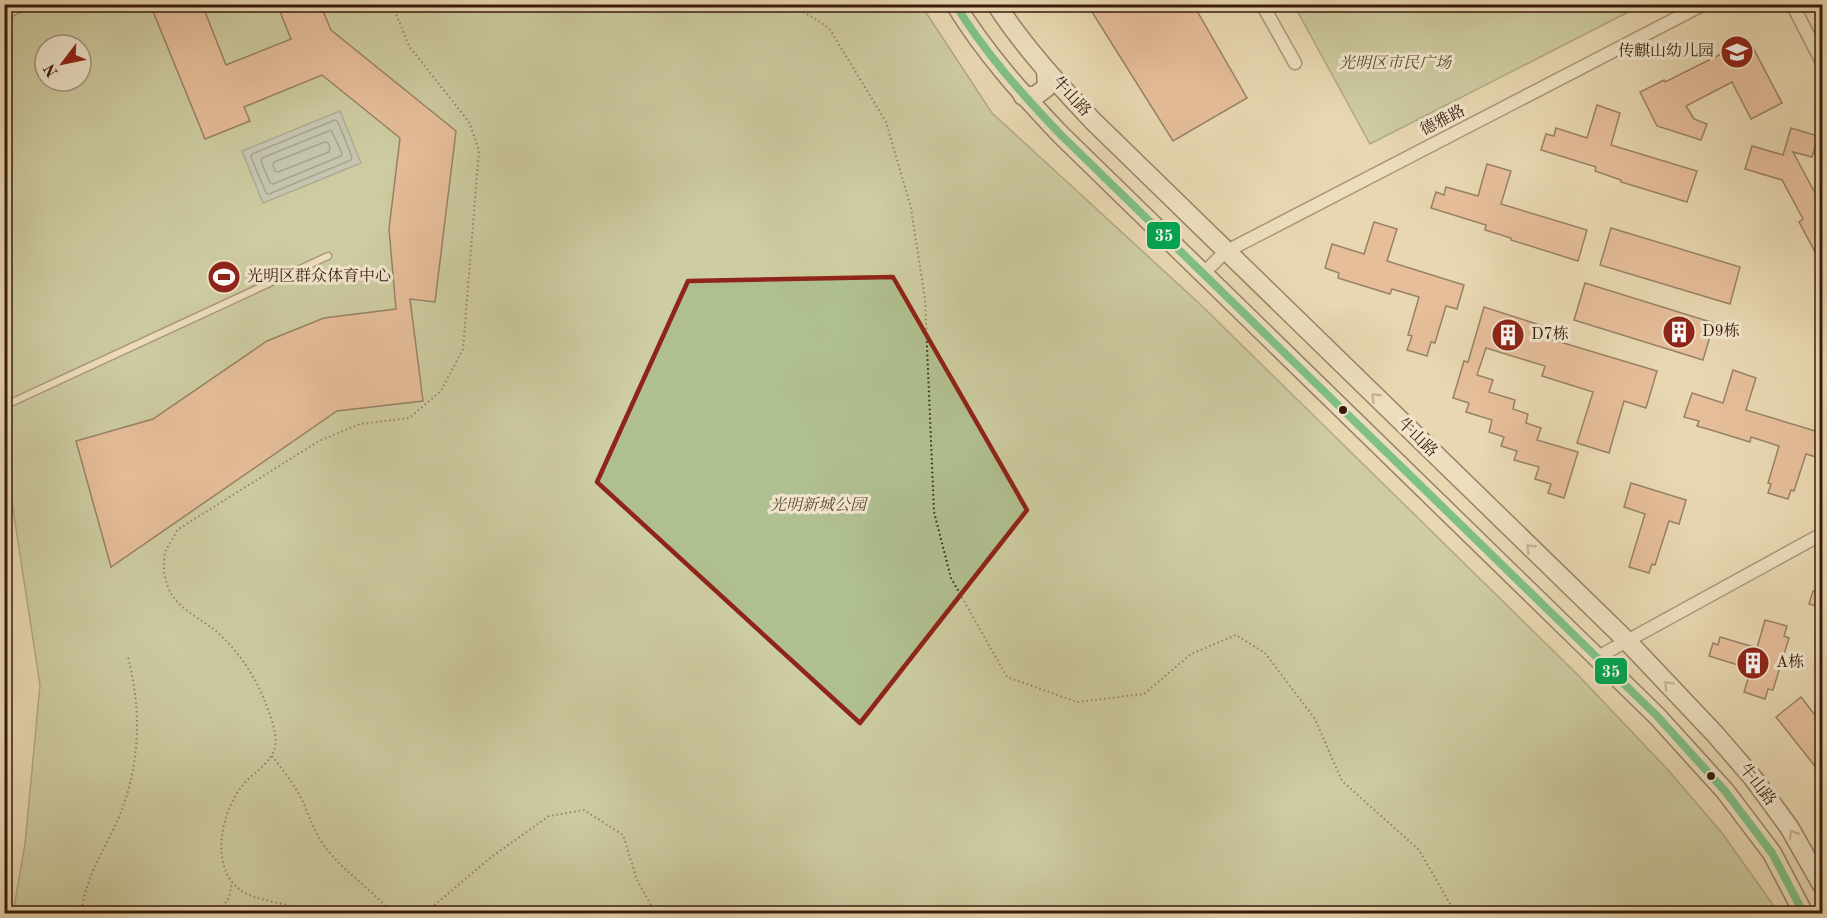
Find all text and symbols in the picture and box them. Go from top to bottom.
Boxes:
north arrow [33,33,93,93]
school or university icon: 传麒山幼儿园 [1719,34,1755,70]
place label: 传麒山幼儿园 [1618,42,1714,60]
park label: 光明区市民广场 [1339,54,1453,72]
text: N [42,60,62,79]
street label: 牛山路 [1049,73,1095,120]
street label: 德雅路 [1417,101,1468,139]
line badge: 35 [1146,221,1181,250]
text: 35 [1155,229,1173,245]
sports icon: 光明区群众体育中心 [206,259,242,295]
place label: 光明区群众体育中心 [247,267,391,285]
building icon: D9栋 [1661,314,1697,350]
building icon: D7栋 [1490,317,1526,353]
place label: D9栋 [1702,322,1740,340]
place label: D7栋 [1531,325,1569,343]
one-way arrow [1371,393,1381,404]
unlabelled marker [1337,404,1349,416]
street label: 牛山路 [1394,414,1441,460]
park label: 光明新城公园 [770,496,869,514]
one-way arrow [1526,544,1537,555]
building icon: A栋 [1735,645,1771,681]
place label: A栋 [1776,653,1804,671]
line badge: 35 [1594,657,1628,685]
text: 35 [1602,665,1620,681]
one-way arrow [1665,681,1676,692]
street label: 牛山路 [1736,760,1780,809]
unlabelled marker [1705,770,1717,782]
one-way arrow [1789,830,1800,840]

